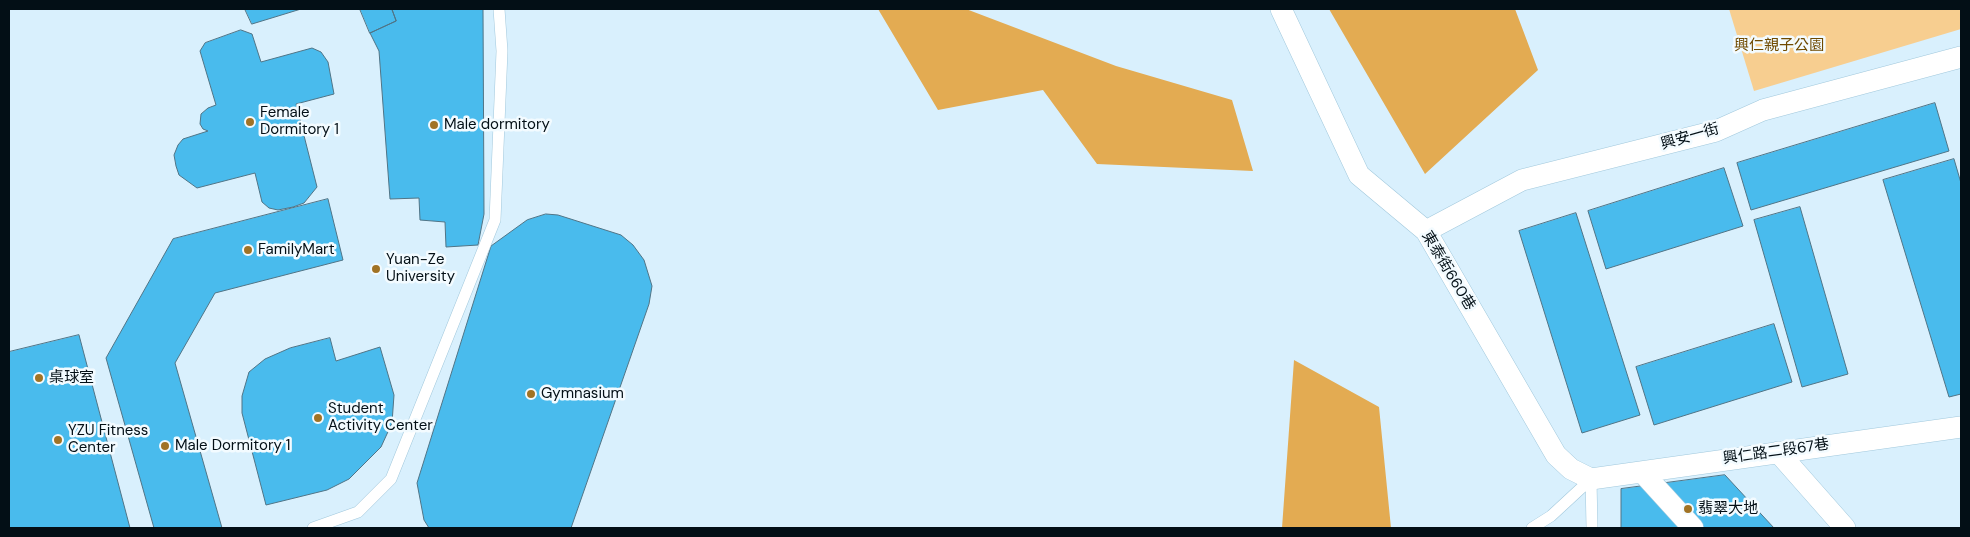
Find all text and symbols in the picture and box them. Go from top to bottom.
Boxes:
park label: 興仁親子公園 [1734,37,1824,55]
place label: Female Dormitory 1 [260,104,339,139]
marker: Female Dormitory 1 [244,116,256,128]
place label: Male dormitory [444,116,550,134]
marker: Male dormitory [428,119,440,131]
street label: 興安一街 [1659,120,1721,154]
street label: 東泰街660巷 [1417,228,1479,314]
place label: FamilyMart [258,241,335,259]
marker: FamilyMart [242,244,254,256]
place label: Yuan-Ze University [386,251,455,286]
marker: Yuan-Ze University [370,263,382,275]
place label: 桌球室 [49,369,94,387]
marker: 桌球室 [33,372,45,384]
place label: Gymnasium [541,385,624,403]
marker: Gymnasium [525,388,537,400]
place label: Student Activity Center [328,400,433,435]
marker: Student Activity Center [312,412,324,424]
place label: YZU Fitness Center [68,422,148,457]
marker: YZU Fitness Center [52,434,64,446]
street label: 興仁路二段67巷 [1722,436,1830,468]
place label: Male Dormitory 1 [175,437,290,455]
marker: Male Dormitory 1 [159,440,171,452]
place label: 翡翠大地 [1698,500,1758,518]
marker: 翡翠大地 [1682,503,1694,515]

